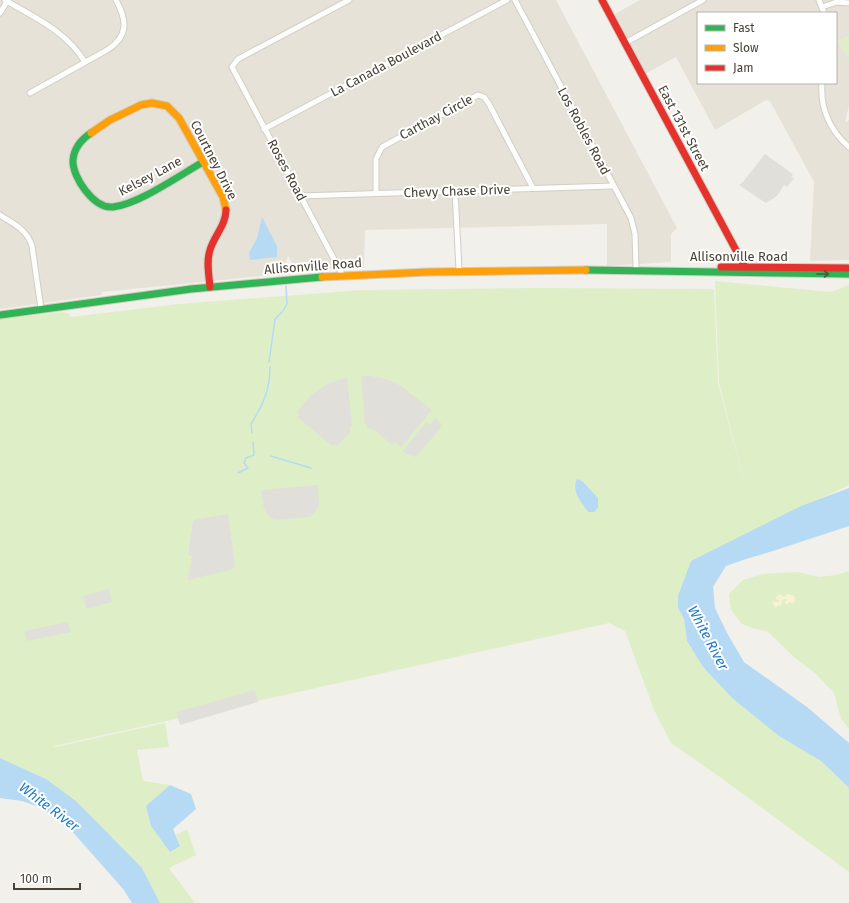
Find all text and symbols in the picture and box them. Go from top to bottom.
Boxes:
legend [697,12,837,84]
text: Fast [733,21,755,35]
street label: La Canada Boulevard [328,28,444,100]
text: Slow [733,41,759,55]
text: Jam [733,61,753,75]
street label: East 131st Street [655,83,713,174]
street label: Los Robles Road [555,85,613,177]
street label: Carthay Circle [397,91,475,143]
street label: Courtney Drive [188,118,240,202]
street label: Roses Road [264,136,310,204]
street label: Kelsey Lane [116,153,184,199]
street label: Chevy Chase Drive [403,182,511,200]
street label: Allisonville Road [690,249,788,264]
street label: Allisonville Road [264,255,362,277]
one-way arrow [816,270,829,278]
water label: White River [684,603,732,674]
water label: White River [16,779,83,835]
scale bar [14,865,80,891]
text: 100 m [20,872,52,886]

